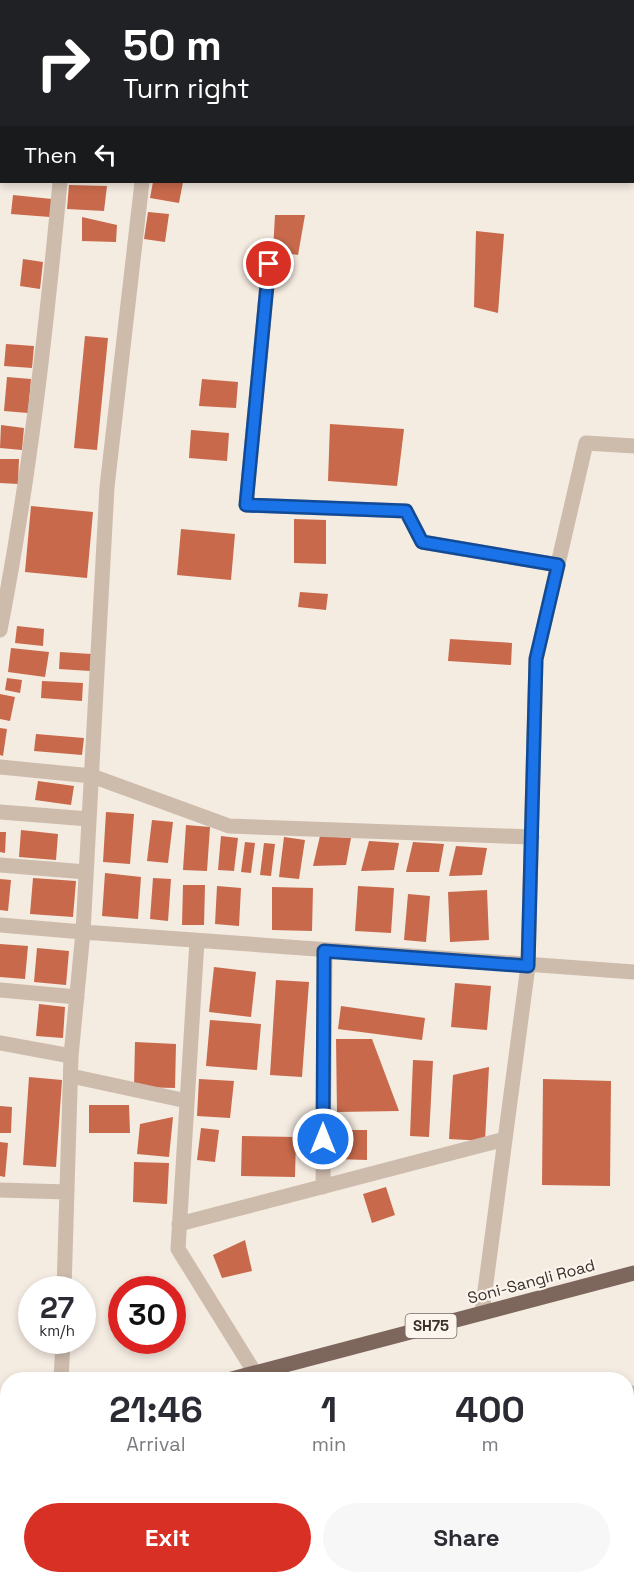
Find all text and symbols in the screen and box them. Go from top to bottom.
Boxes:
text: 50 m [123,19,222,72]
icon: right [24,24,102,102]
text: Turn right [123,71,250,106]
icon: left [89,138,122,171]
text: Then [24,141,77,169]
pin [243,238,294,289]
icon: arrive [252,247,285,280]
position arrow [291,1107,355,1171]
street label: Soni-Sangli Road [465,1254,597,1309]
speed limit sign: 30 [108,1276,186,1354]
text: 27 [40,1288,74,1327]
road number: SH75 [406,1314,456,1338]
text: km/h [39,1321,75,1340]
text: 21:46 [109,1387,203,1433]
text: 1 [321,1387,337,1433]
text: 400 [455,1387,525,1433]
text: Arrival [126,1431,186,1457]
text: min [312,1431,346,1457]
text: m [481,1431,499,1457]
button: Exit [24,1503,311,1572]
button: Share [323,1503,610,1572]

